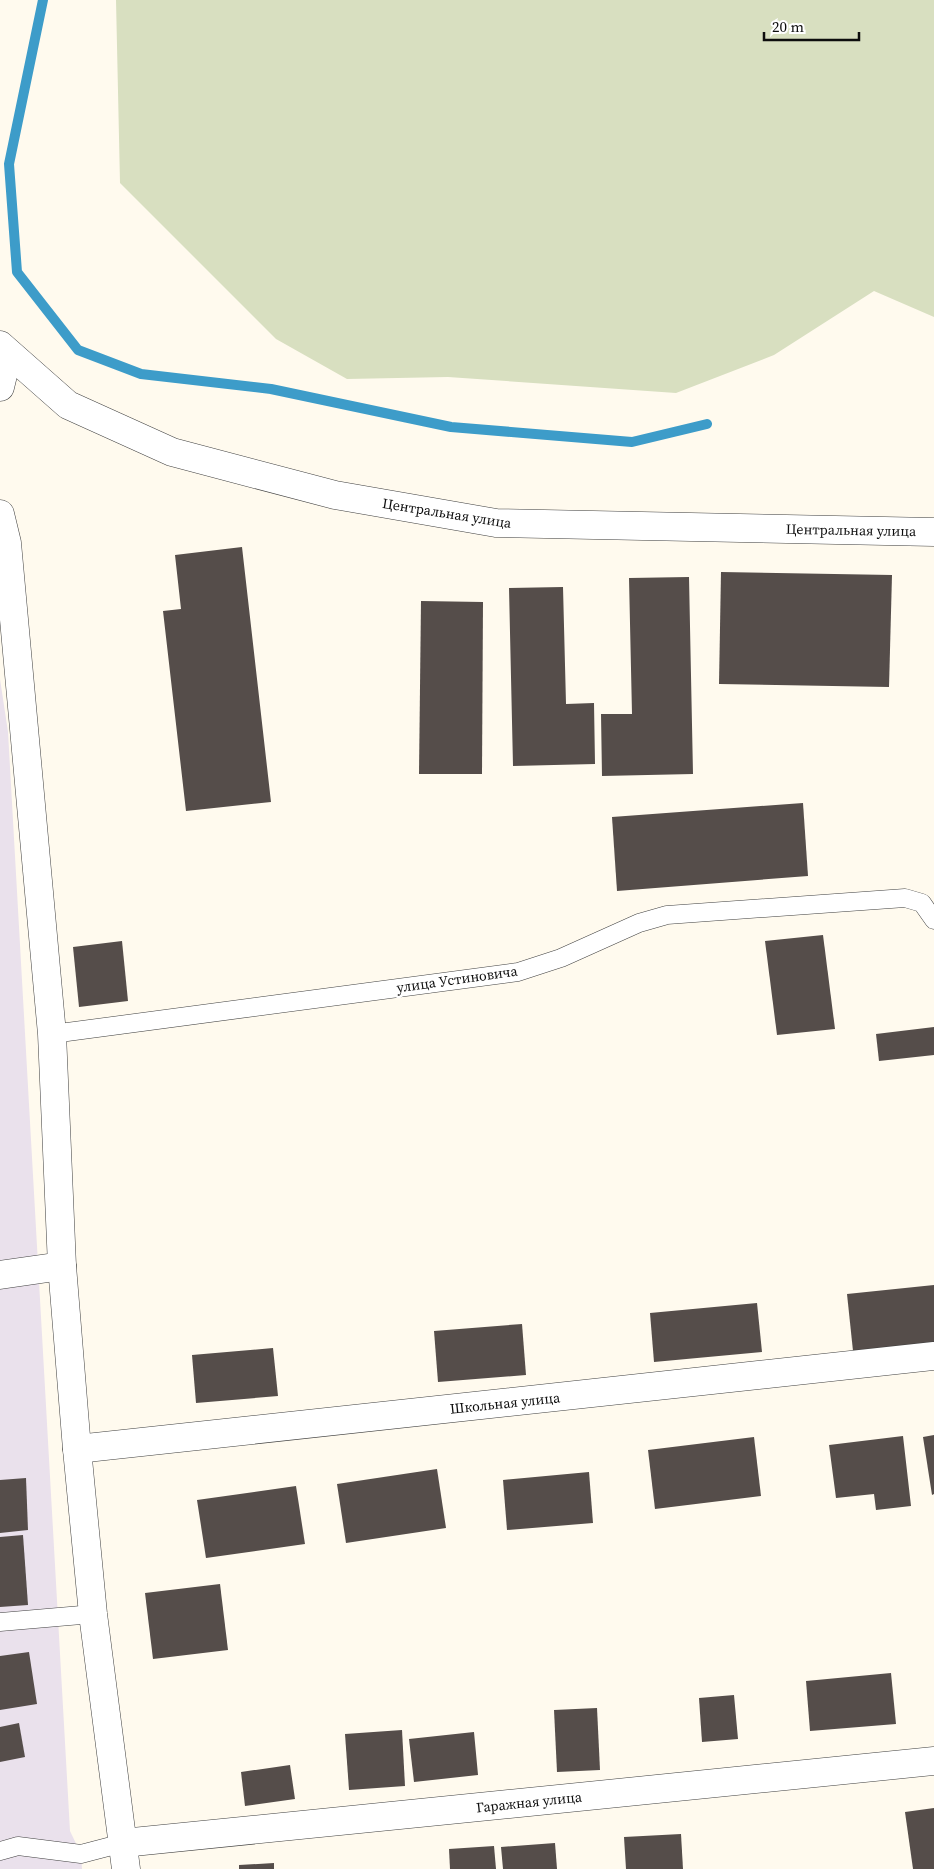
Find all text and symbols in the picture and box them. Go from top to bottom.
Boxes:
scale bar [764,10,859,42]
text: 20 m [772,16,804,37]
street label: Центральная улица [381,493,514,533]
street label: Центральная улица [786,519,917,541]
street label: улица Устиновича [395,960,520,997]
street label: Школьная улица [449,1387,562,1419]
street label: Гаражная улица [475,1786,584,1817]

